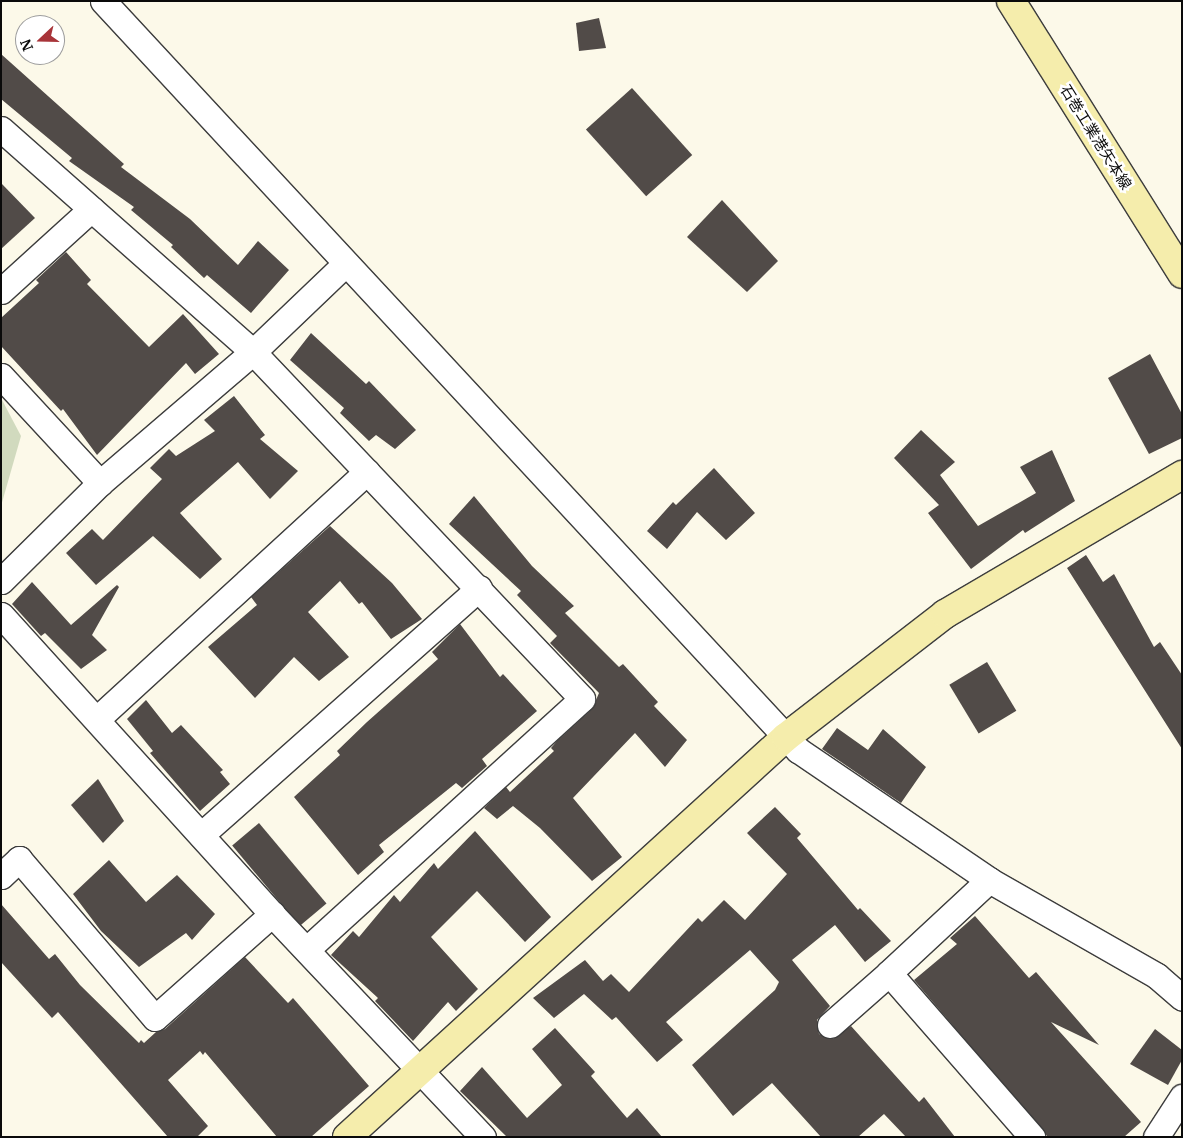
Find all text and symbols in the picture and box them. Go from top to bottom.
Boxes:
north arrow [15,15,65,65]
text: N [17,37,37,53]
street label: 石巻工業港矢本線 [1057,81,1135,193]

